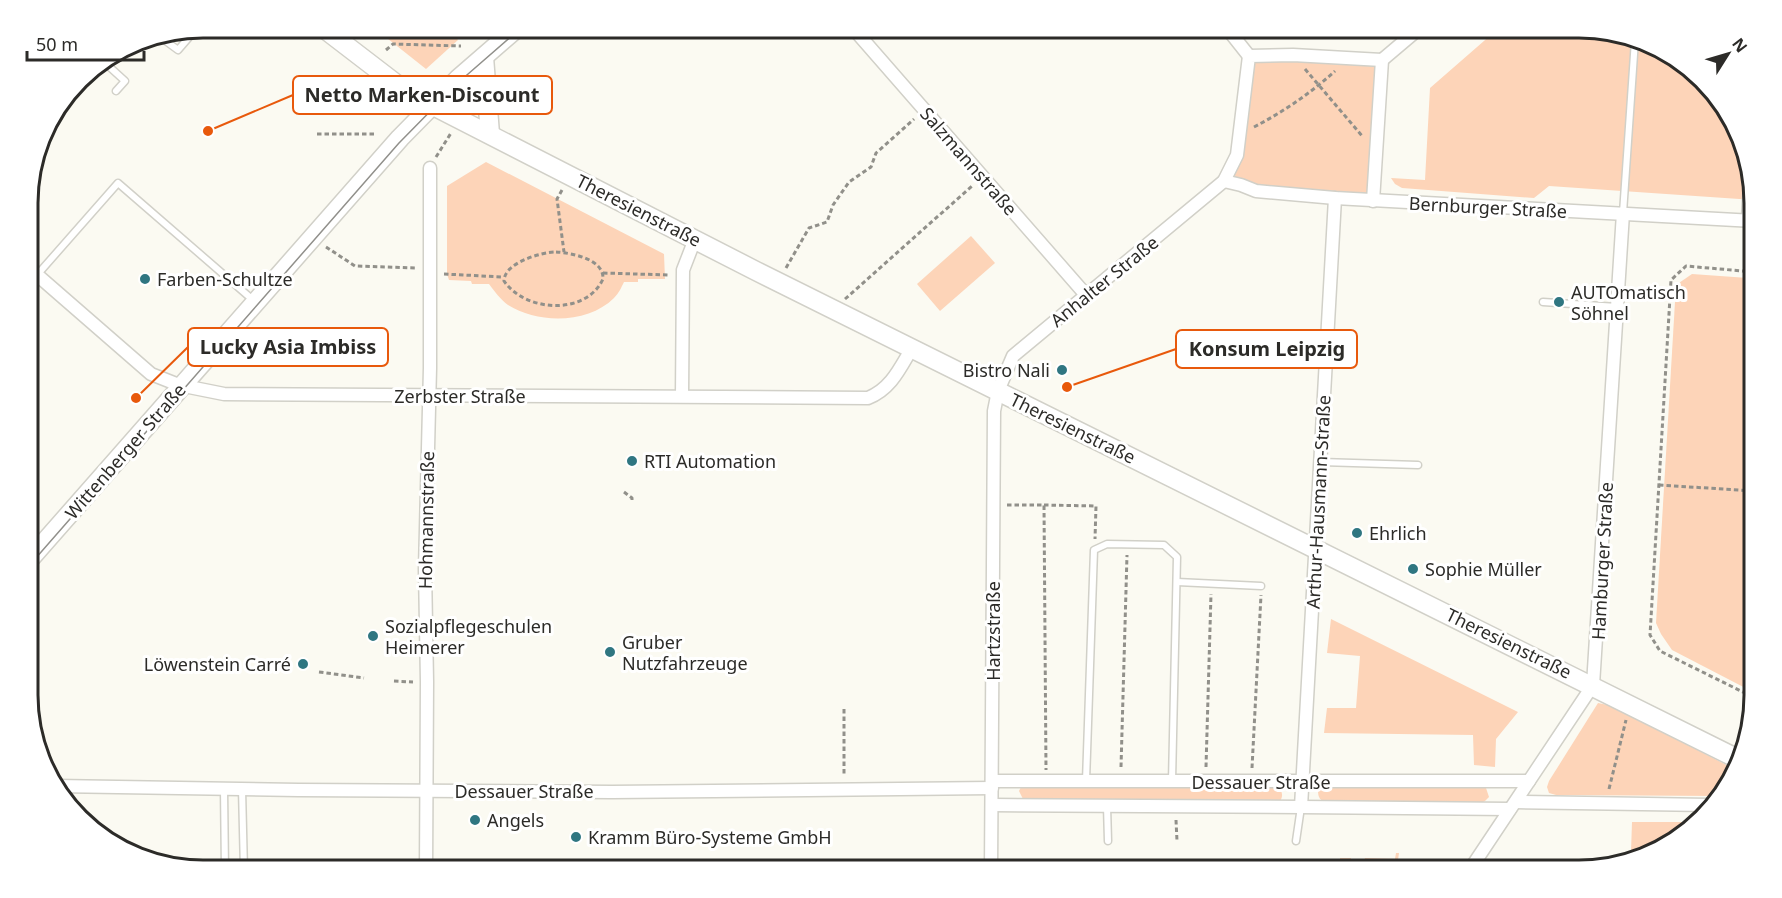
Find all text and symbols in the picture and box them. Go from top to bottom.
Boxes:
scale bar [27,24,144,62]
north arrow [1698,24,1758,84]
text: 50 m [36,32,78,56]
text: N [1727,33,1753,57]
callout: Netto Marken-Discount [293,76,552,114]
text: Netto Marken-Discount [305,81,540,108]
street label: Salzmannstraße [915,102,1023,220]
street label: Theresienstraße [573,168,705,252]
street label: Bernburger Straße [1408,191,1568,223]
street label: Anhalter Straße [1045,230,1163,332]
place label: Farben-Schultze [157,267,293,291]
marker: Farben-Schultze [138,272,152,286]
place label: AUTOmatisch Söhnel [1571,280,1686,325]
marker: AUTOmatisch Söhnel [1552,295,1566,309]
callout: Lucky Asia Imbiss [188,328,388,366]
callout: Konsum Leipzig [1176,330,1357,368]
text: Lucky Asia Imbiss [200,333,376,360]
text: Konsum Leipzig [1189,335,1345,362]
place label: Bistro Nali [963,358,1050,382]
marker: Bistro Nali [1055,363,1069,377]
street label: Wittenberger Straße [59,378,191,524]
street label: Zerbster Straße [394,384,526,408]
street label: Theresienstraße [1006,387,1140,469]
street label: Arthur-Hausmann-Straße [1300,394,1336,610]
place label: RTI Automation [644,449,776,473]
street label: Hohmannstraße [413,451,439,589]
marker: RTI Automation [625,454,639,468]
street label: Hamburger Straße [1586,481,1618,641]
place label: Ehrlich [1369,521,1427,545]
marker: Ehrlich [1350,526,1364,540]
place label: Sophie Müller [1425,557,1542,581]
marker: Sophie Müller [1406,562,1420,576]
street label: Hartzstraße [981,581,1005,681]
street label: Theresienstraße [1442,602,1576,684]
place label: Sozialpflegeschulen Heimerer [385,614,552,659]
marker: Sozialpflegeschulen Heimerer [366,629,380,643]
place label: Gruber Nutzfahrzeuge [622,630,748,675]
marker: Gruber Nutzfahrzeuge [603,645,617,659]
place label: Löwenstein Carré [144,652,291,676]
marker: Löwenstein Carré [296,657,310,671]
street label: Dessauer Straße [1191,770,1331,794]
street label: Dessauer Straße [454,779,594,803]
place label: Angels [487,808,544,832]
marker: Angels [468,813,482,827]
place label: Kramm Büro-Systeme GmbH [588,825,832,849]
marker: Kramm Büro-Systeme GmbH [569,830,583,844]

